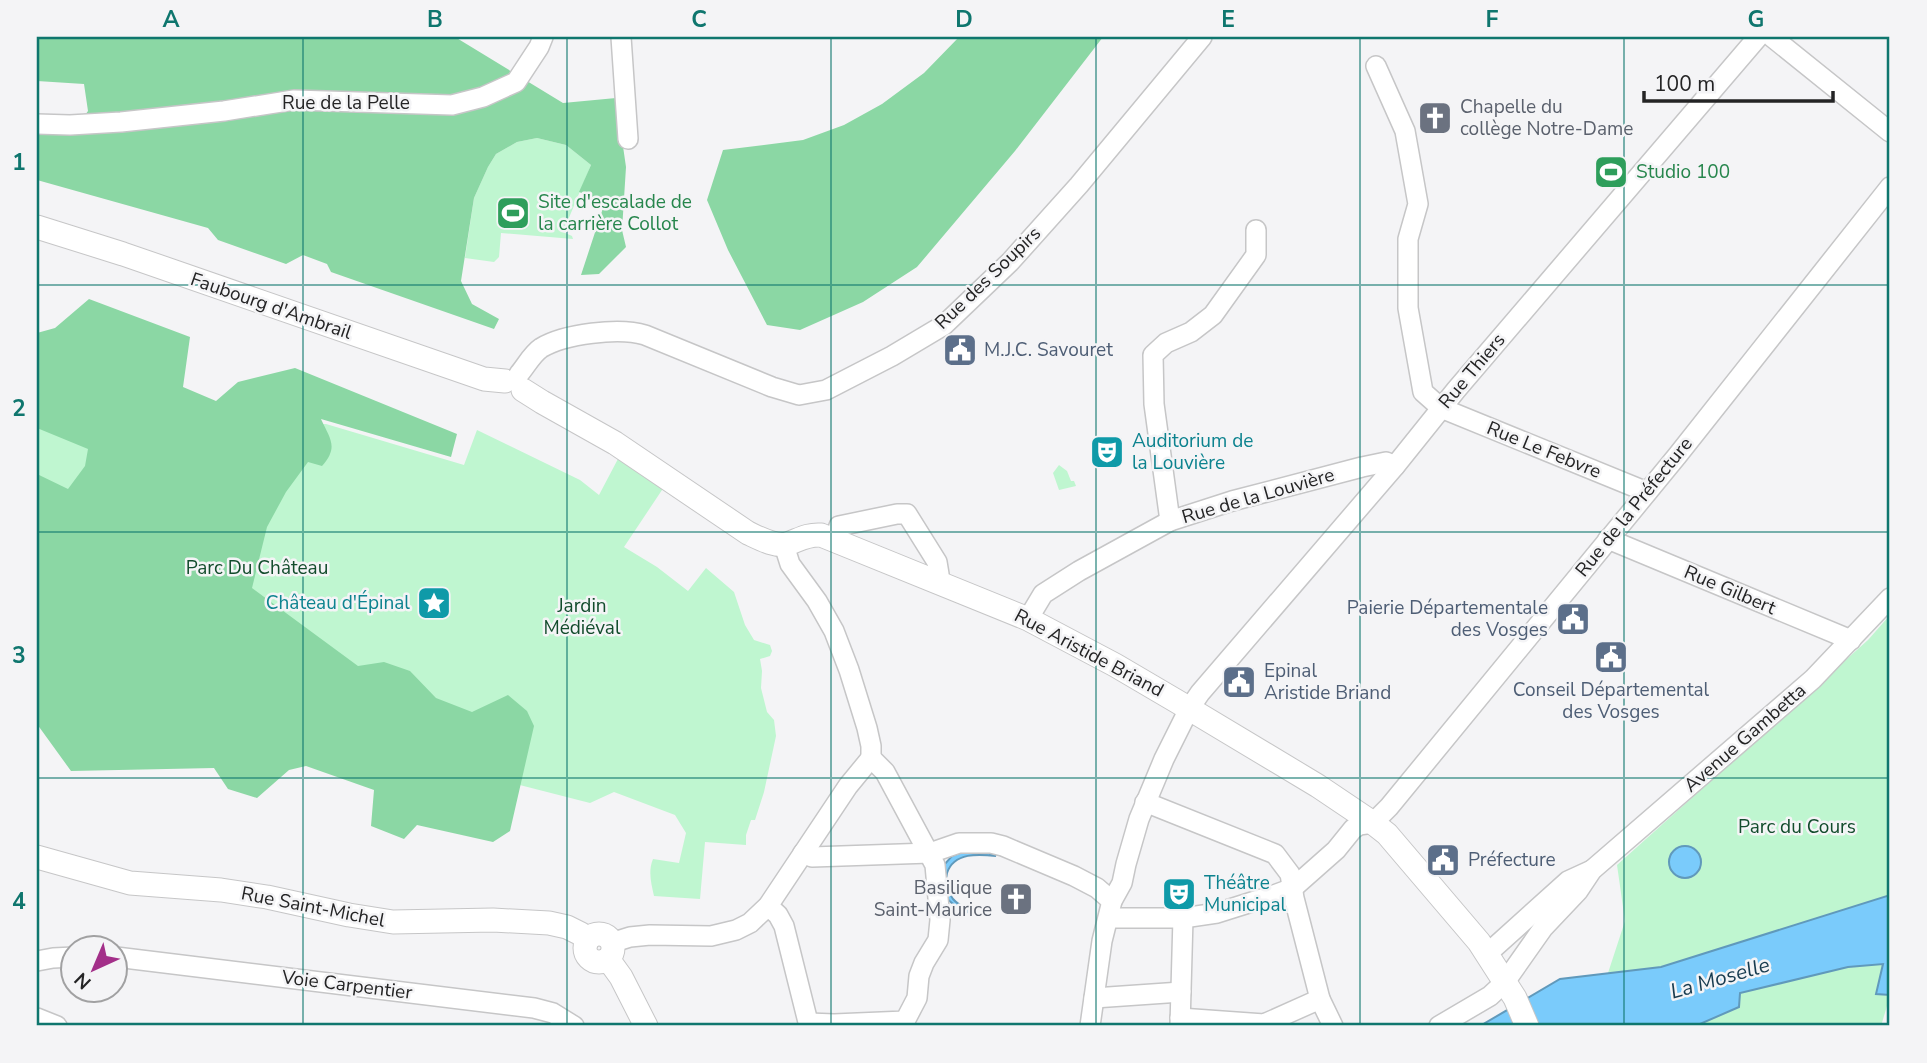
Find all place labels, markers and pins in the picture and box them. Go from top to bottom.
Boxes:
place label: Chapelle du collège Notre-Dame [1460,94,1633,142]
church icon: Chapelle du collège Notre-Dame [1416,99,1454,137]
sports icon: Studio 100 [1592,153,1630,191]
place label: Studio 100 [1636,159,1730,185]
place label: Site d'escalade de la carrière Collot [538,189,692,237]
sports icon: Site d'escalade de la carrière Collot [494,194,532,232]
public building icon: M.J.C. Savouret [941,331,979,369]
place label: M.J.C. Savouret [984,337,1113,363]
place label: Auditorium de la Louvière [1132,428,1253,476]
theatre icon: Auditorium de la Louvière [1088,433,1126,471]
place icon: Château d'Épinal [415,584,453,622]
place label: Château d'Épinal [266,590,410,616]
place label: Paierie Départementale des Vosges [1347,595,1548,643]
public building icon: Paierie Départementale des Vosges [1554,600,1592,638]
public building icon: Conseil Départemental des Vosges [1592,638,1630,676]
place label: Epinal Aristide Briand [1264,658,1391,706]
public building icon: Epinal Aristide Briand [1220,663,1258,701]
place label: Conseil Départemental des Vosges [1513,677,1710,725]
public building icon: Préfecture [1424,841,1462,879]
place label: Préfecture [1468,847,1556,873]
place label: Théâtre Municipal [1204,870,1286,918]
place label: Basilique Saint-Maurice [874,875,992,923]
theatre icon: Théâtre Municipal [1160,875,1198,913]
church icon: Basilique Saint-Maurice [997,880,1035,918]

